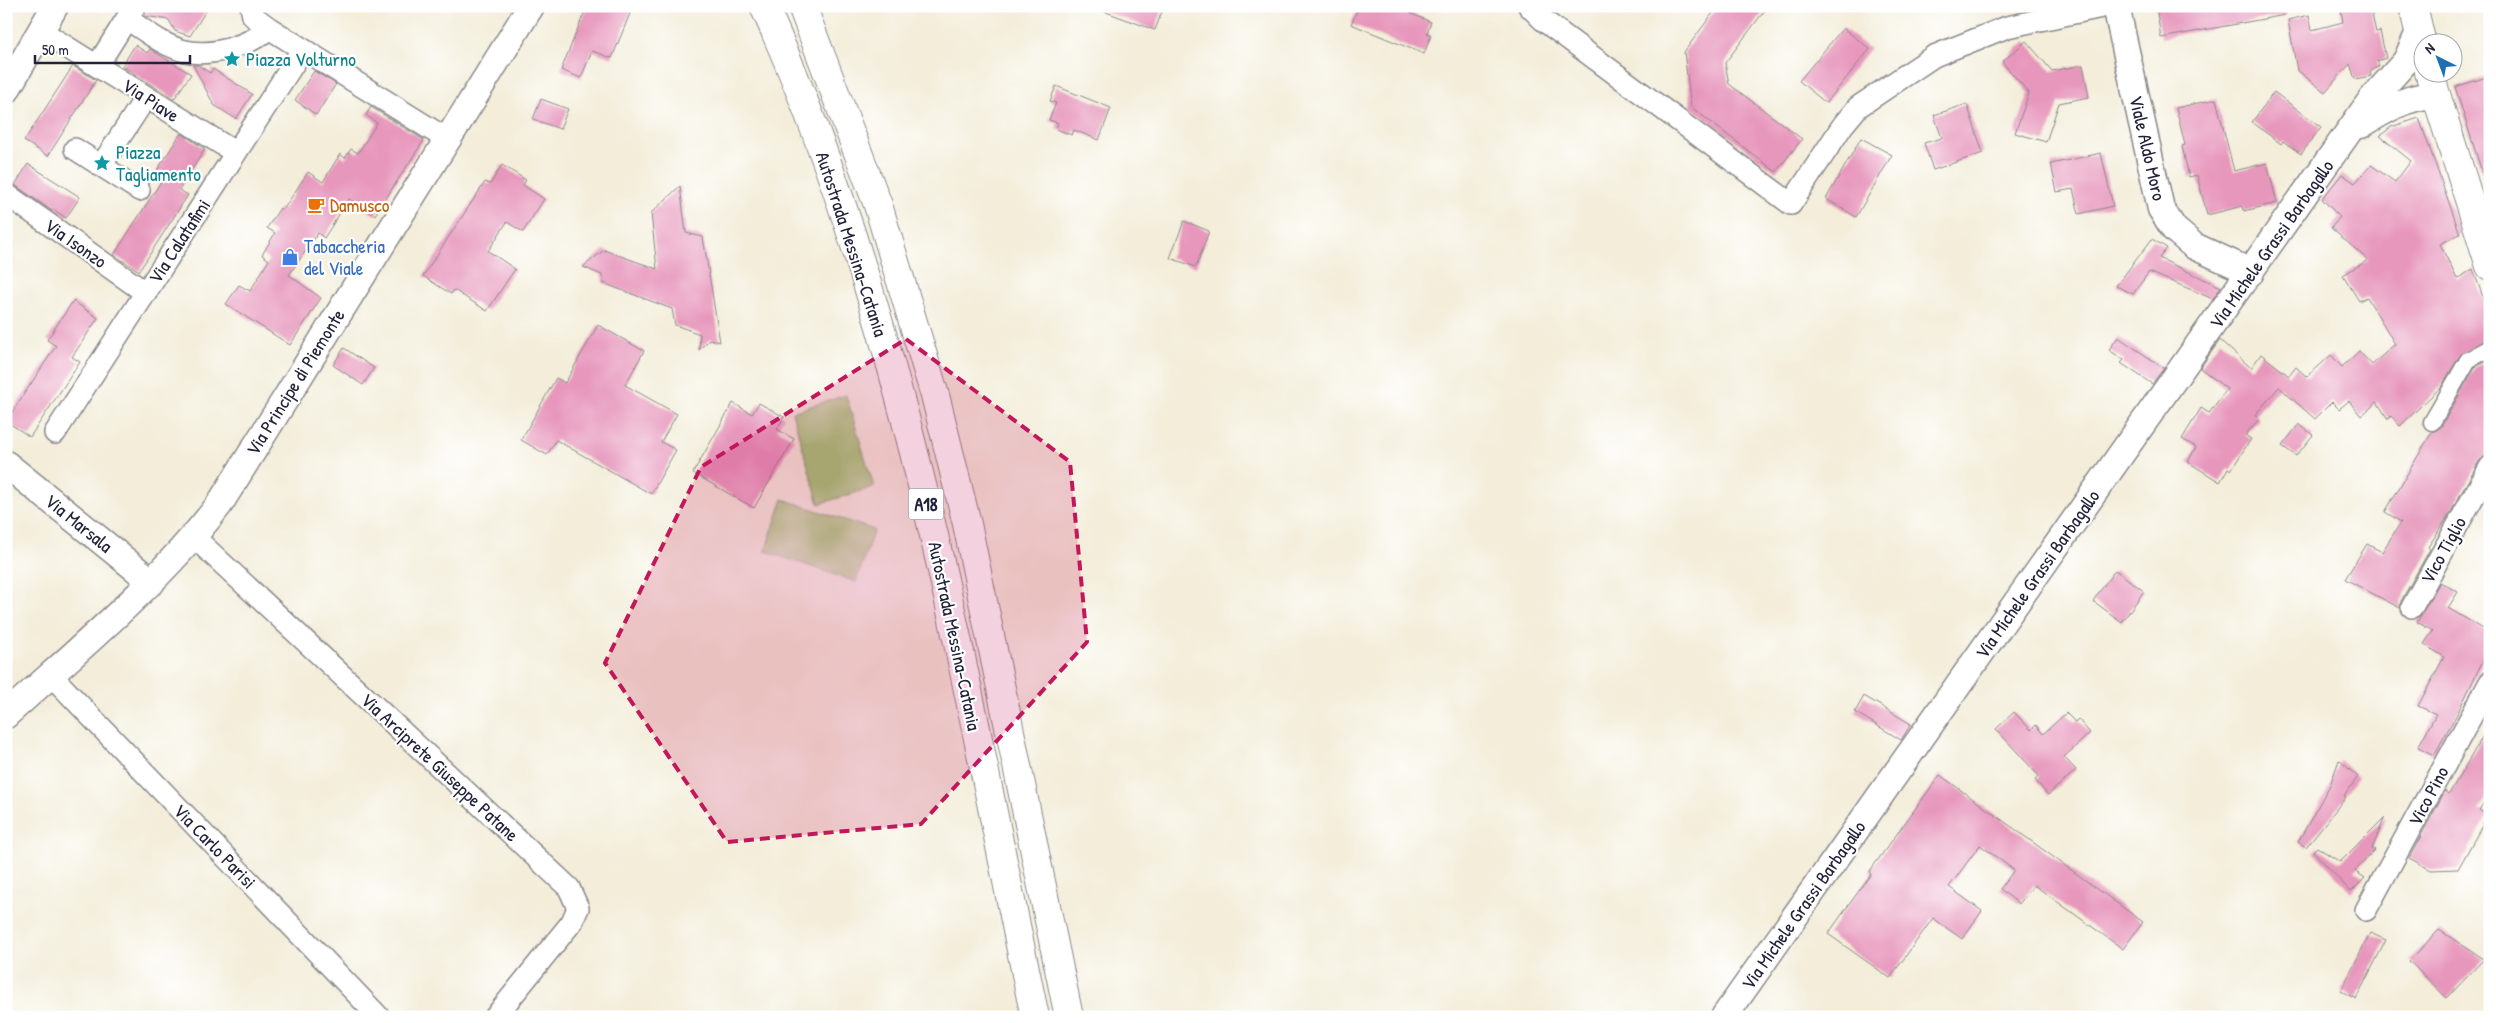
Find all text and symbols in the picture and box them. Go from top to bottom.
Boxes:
scale bar [35,32,190,64]
north arrow [2414,32,2464,82]
text: N [2420,38,2438,58]
text: 50 m [42,39,69,60]
place label: Piazza Volturno [246,46,356,72]
place icon: Piazza Volturno [222,49,242,69]
street label: Via Piave [118,72,185,128]
street label: Viale Aldo Moro [2123,93,2173,203]
place label: Piazza Tagliamento [116,139,201,187]
street label: Autostrada Messina-Catania [810,148,894,340]
place icon: Piazza Tagliamento [92,153,112,173]
street label: Via Michele Grassi Barbagallo [2203,154,2339,334]
place label: Damusco [330,192,390,218]
street label: Via Calatafimi [142,194,216,288]
cafe icon: Damusco [306,195,326,215]
street label: Via Isonzo [40,212,113,274]
place label: Tabaccheria del Viale [304,233,385,281]
shop icon: Tabaccheria del Viale [280,247,300,267]
street label: Via Principe di Piemonte [239,304,351,460]
street label: Via Michele Grassi Barbagallo [1969,484,2105,664]
street label: Via Marsala [40,488,119,559]
road number: A18 [908,488,944,520]
street label: Vico Tiglio [2414,512,2472,588]
street label: Autostrada Messina-Catania [922,539,988,733]
street label: Via Arciprete Giuseppe Patane [355,687,525,847]
street label: Vico Pino [2402,761,2455,830]
street label: Via Carlo Parisi [168,798,262,894]
street label: Via Michele Grassi Barbagallo [1735,815,1871,995]

